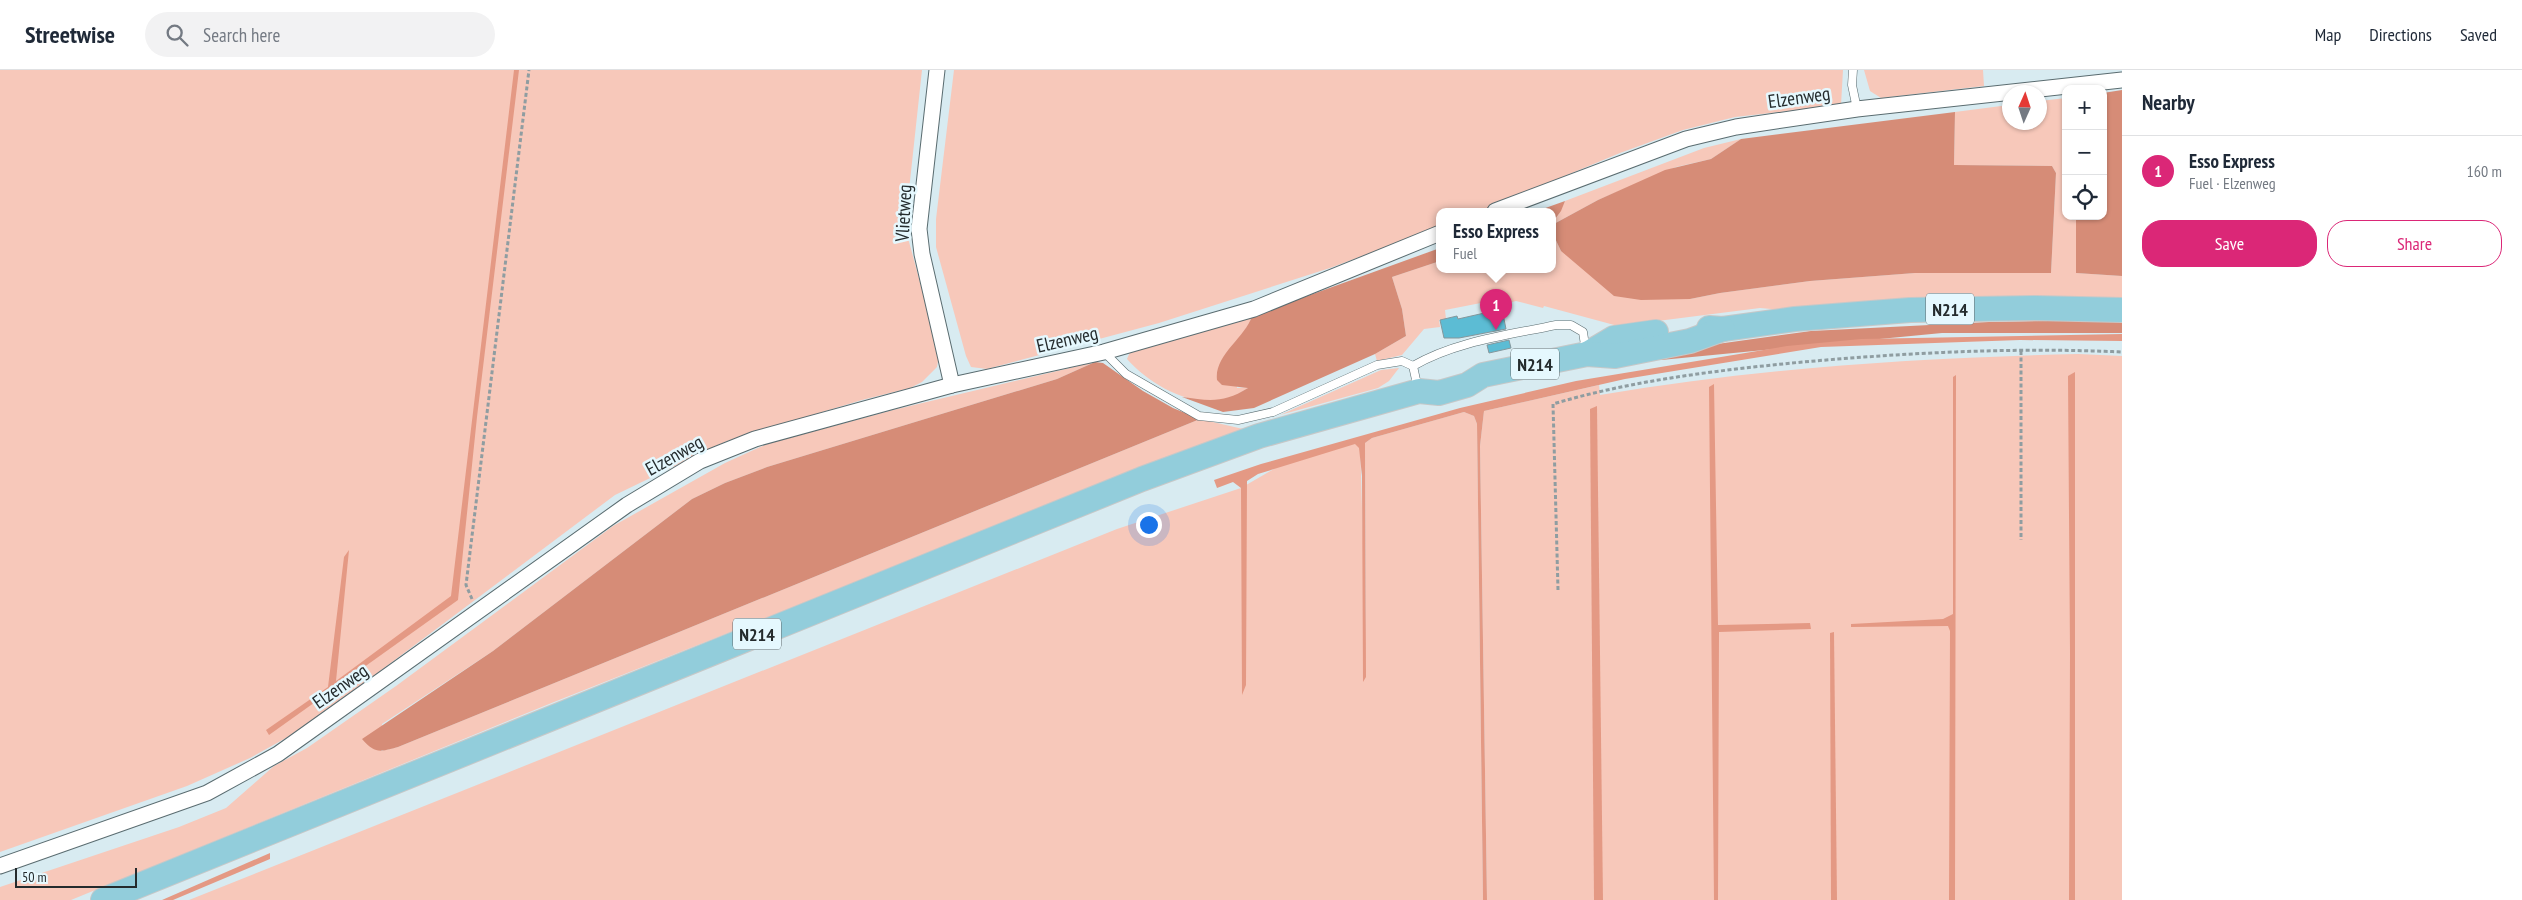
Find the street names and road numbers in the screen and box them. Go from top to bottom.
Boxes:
street label: Elzenweg [1766,81,1832,113]
street label: Vlietweg [889,184,916,243]
road number: N214 [1926,293,1974,324]
street label: Elzenweg [1034,320,1100,358]
road number: N214 [1511,348,1559,380]
street label: Elzenweg [641,429,707,481]
road number: N214 [733,618,781,650]
street label: Elzenweg [308,658,372,714]

